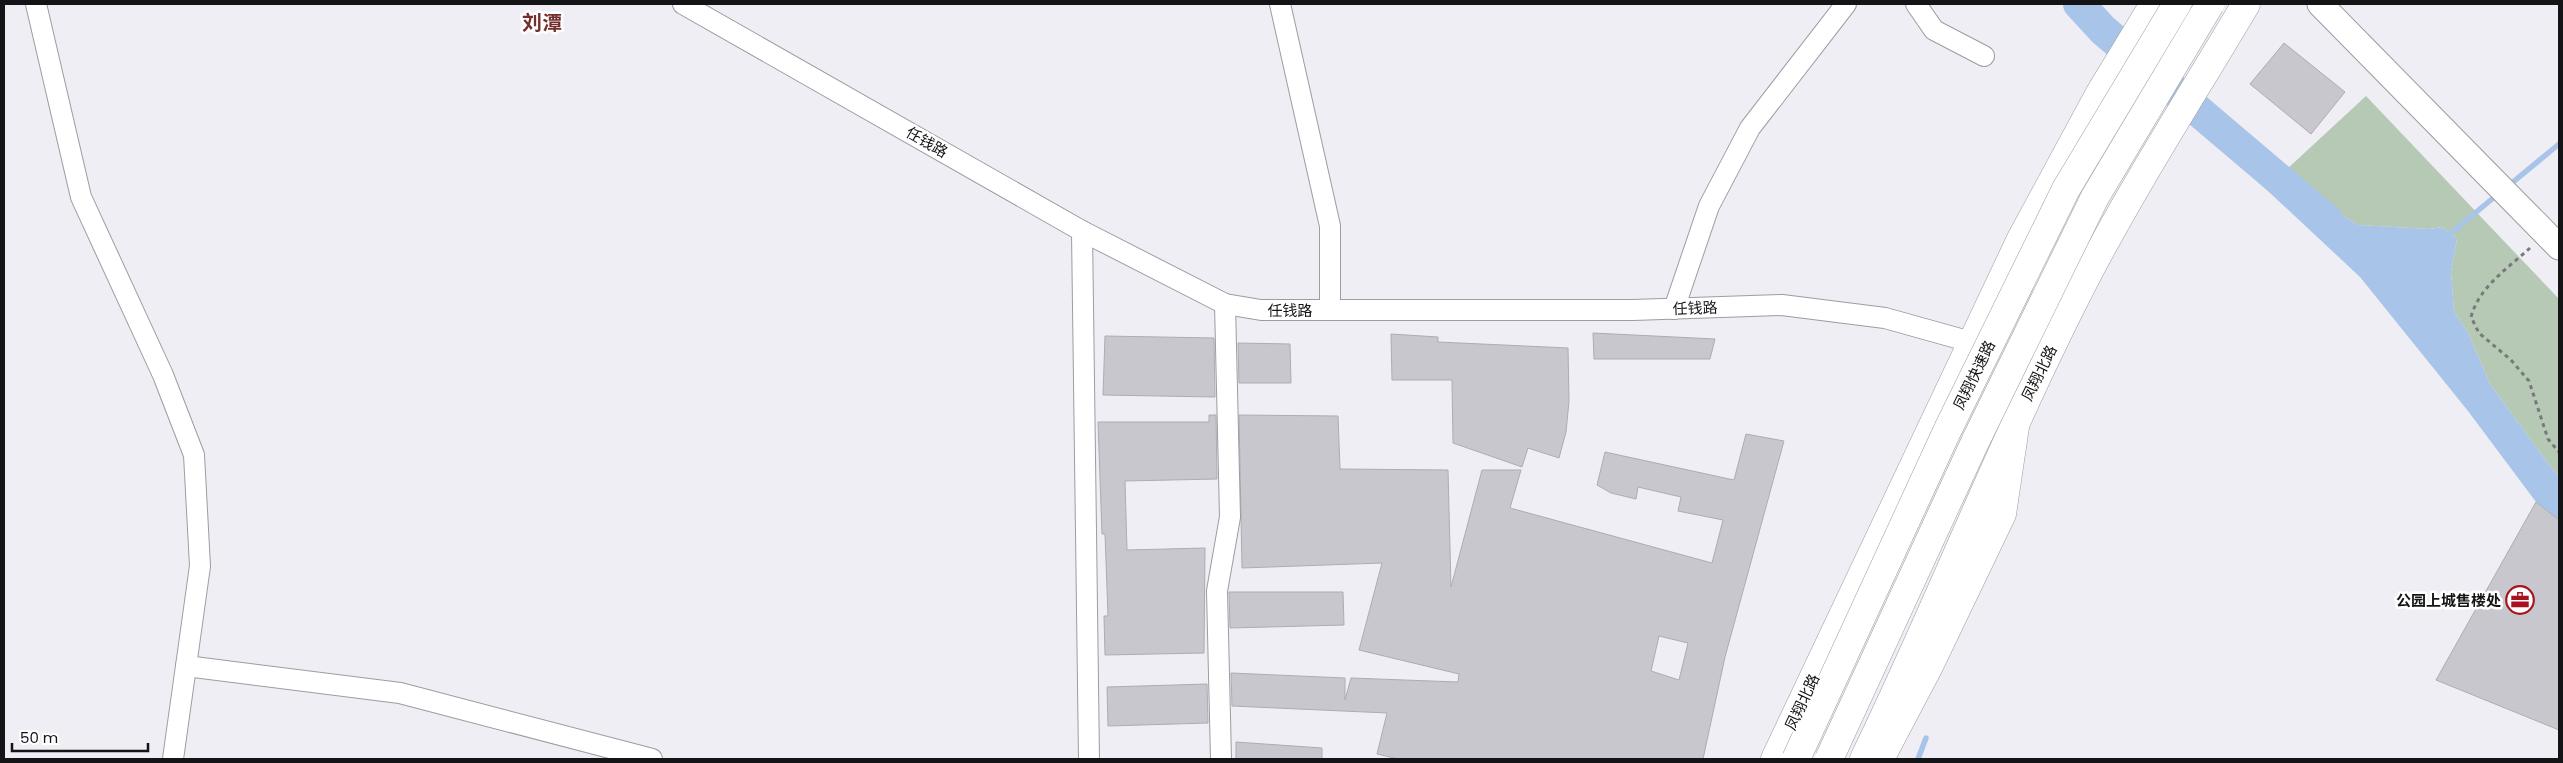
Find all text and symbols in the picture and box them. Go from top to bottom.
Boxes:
district label: 刘潭 [522,9,562,37]
street label: 任钱路 [902,122,952,162]
street label: 任钱路 [1672,297,1718,319]
street label: 任钱路 [1267,300,1313,321]
street label: 凤翔快速路 [1948,337,2000,413]
street label: 凤翔北路 [2016,341,2062,405]
office icon: 公园上城售楼处 [2505,585,2535,615]
place label: 公园上城售楼处 [2396,590,2501,611]
street label: 凤翔北路 [1780,670,1824,734]
scale bar [12,720,149,752]
text: 50 m [20,727,58,748]

